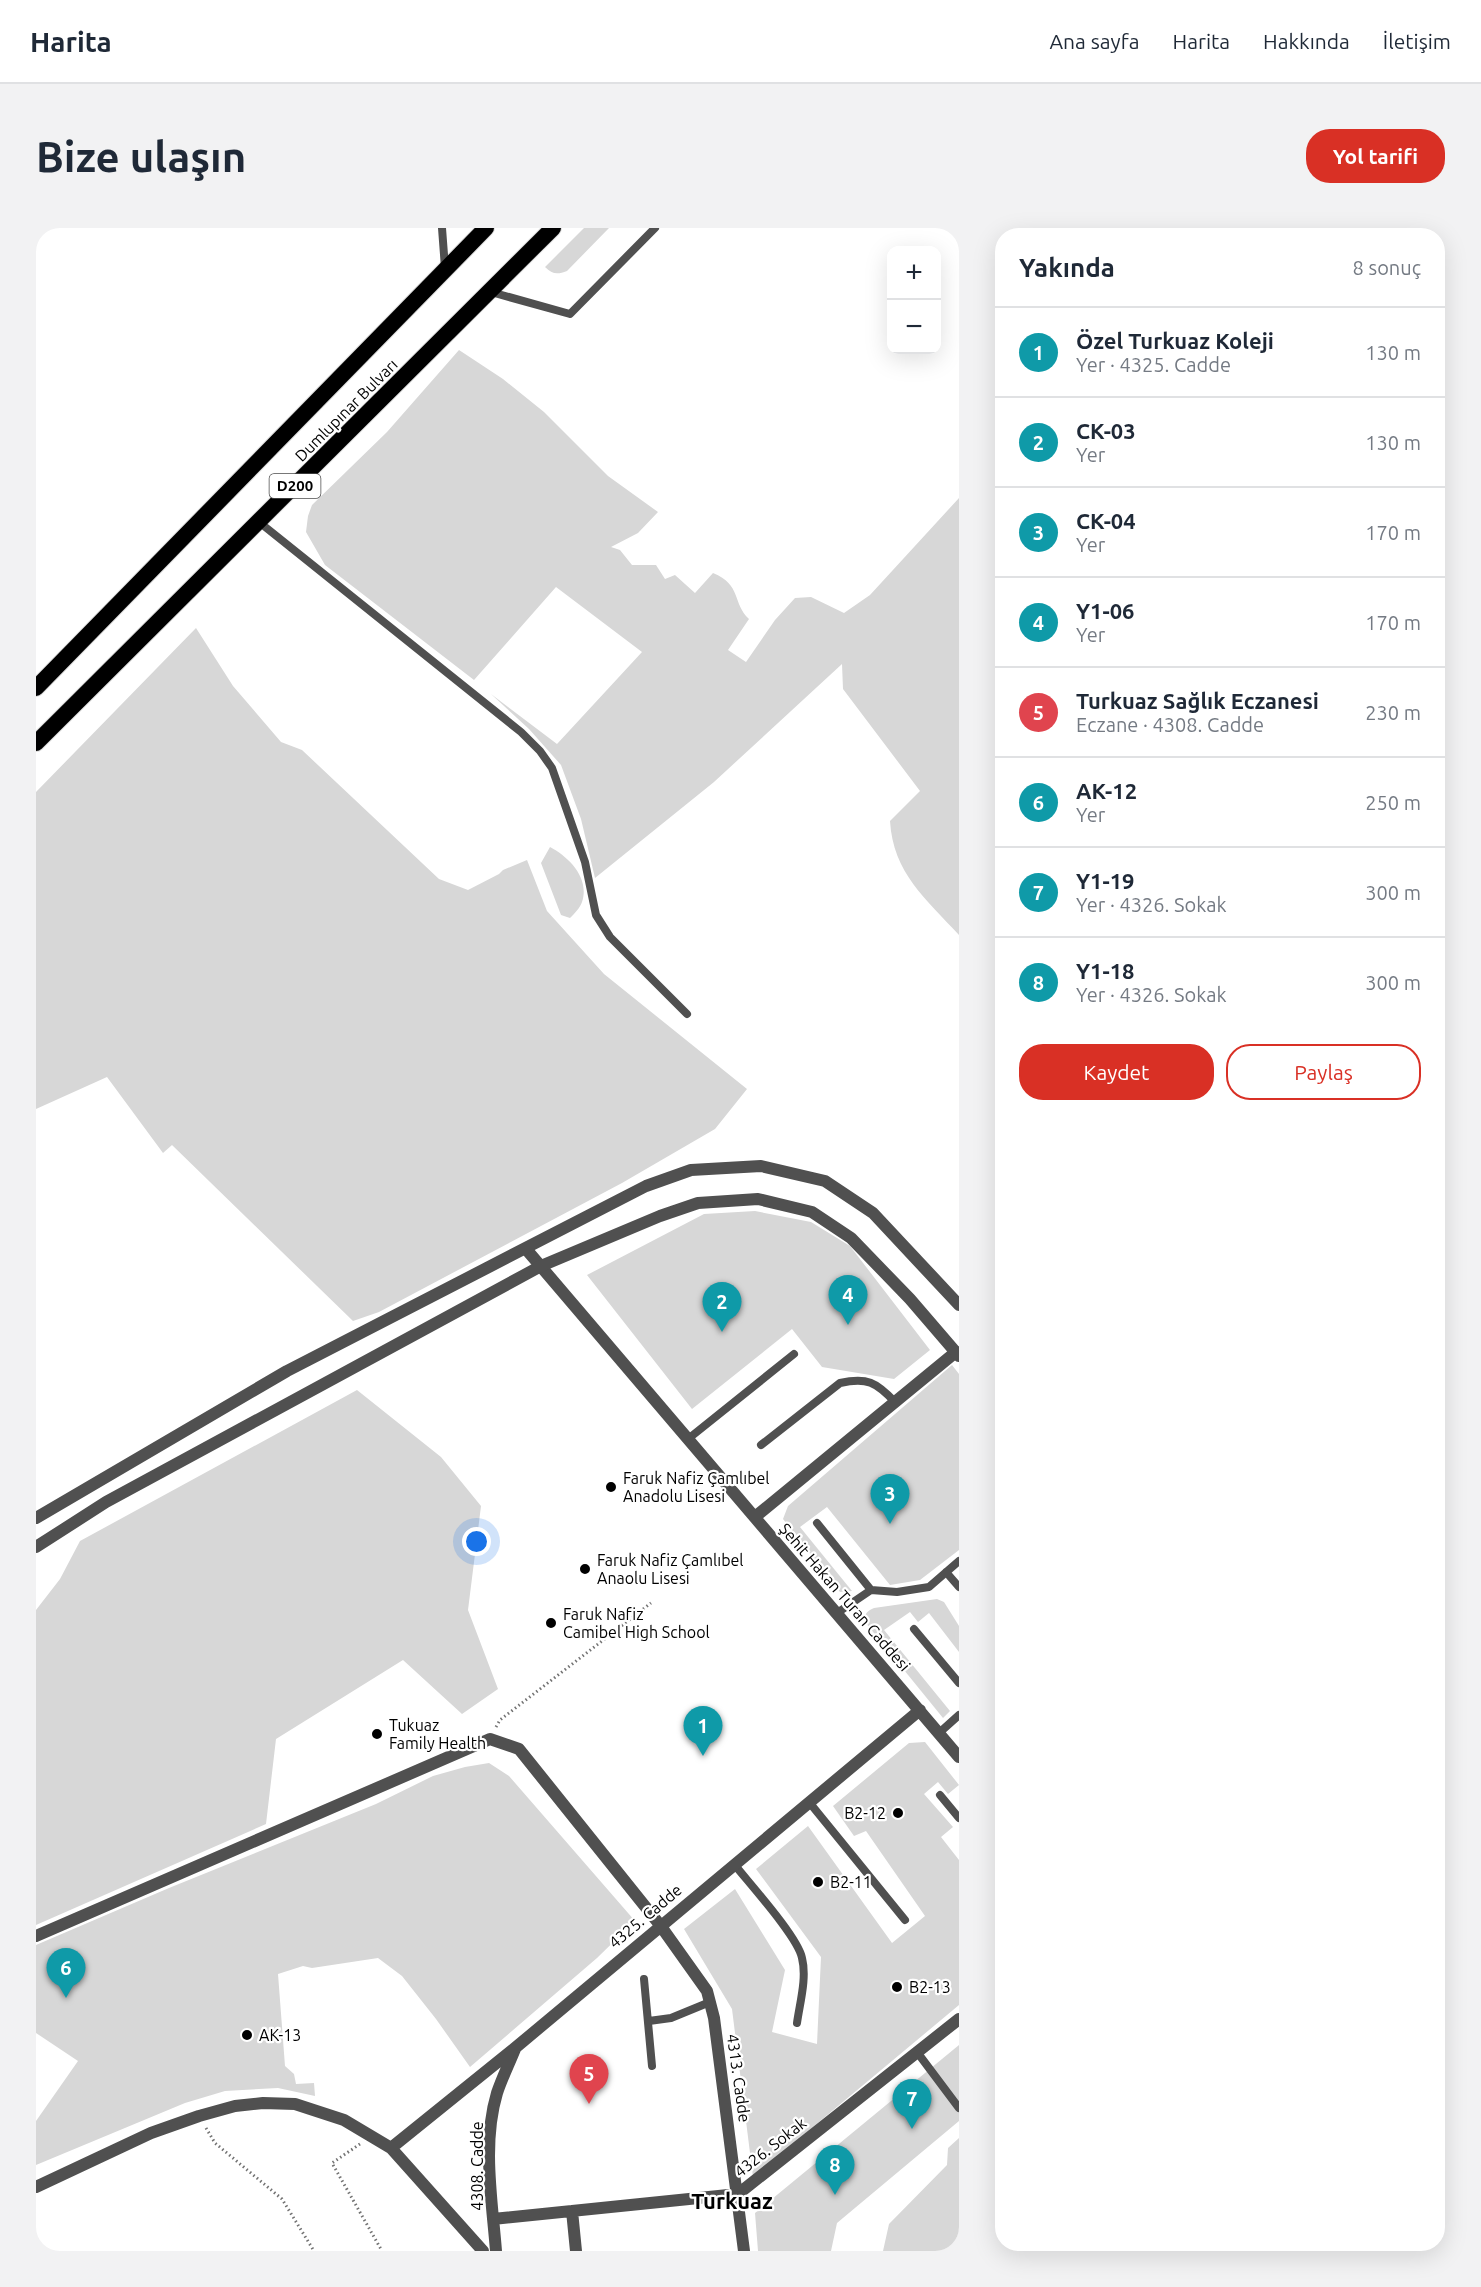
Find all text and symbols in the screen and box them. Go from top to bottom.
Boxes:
text: Harita [30,26,112,57]
text: Ana sayfa [1049,29,1140,53]
text: Harita [1173,29,1230,53]
text: Hakkında [1263,29,1350,53]
text: İletişim [1383,29,1451,53]
button: Yol tarifi [1306,129,1445,183]
text: Bize ulaşın [36,133,246,180]
map controls [887,246,941,354]
button: + [887,246,941,300]
text: Yakında [1019,253,1115,282]
text: 8 sonuç [1353,256,1421,279]
button: − [887,300,941,354]
text: Özel Turkuaz Koleji [1076,328,1274,353]
text: 1 [1033,341,1044,364]
text: 130 m [1365,341,1421,364]
text: Yer · 4325. Cadde [1076,353,1231,376]
street label: Dumlupınar Bulvarı [291,355,401,465]
text: CK-03 [1076,418,1136,443]
text: 2 [1033,431,1044,454]
text: 130 m [1365,431,1421,454]
text: Yer [1076,443,1105,466]
road number: D200 [270,474,320,498]
text: CK-04 [1076,508,1136,533]
text: 3 [1033,521,1044,544]
text: 170 m [1365,521,1421,544]
text: Yer [1076,533,1105,556]
text: Y1-06 [1076,598,1135,623]
text: 4 [1033,611,1044,634]
text: 170 m [1365,611,1421,634]
text: Yer [1076,623,1105,646]
text: Turkuaz Sağlık Eczanesi [1076,688,1319,713]
text: 5 [1033,701,1044,724]
text: 230 m [1365,701,1421,724]
text: Eczane · 4308. Cadde [1076,713,1264,736]
text: AK-12 [1076,778,1137,803]
text: 6 [1033,791,1044,814]
text: 250 m [1365,791,1421,814]
text: Yer [1076,803,1105,826]
text: Y1-19 [1076,868,1135,893]
text: 7 [1033,881,1044,904]
text: 300 m [1365,881,1421,904]
text: Yer · 4326. Sokak [1076,893,1227,916]
text: Y1-18 [1076,958,1135,983]
text: 8 [1033,971,1044,994]
text: 300 m [1365,971,1421,994]
text: Yer · 4326. Sokak [1076,983,1227,1006]
button: Kaydet [1019,1044,1214,1100]
button: Paylaş [1226,1044,1421,1100]
pin: 4 [828,1276,868,1325]
pin: 2 [702,1282,742,1332]
place label: Faruk Nafiz Çamlıbel Anadolu Lisesi [623,1469,770,1505]
pin: 3 [870,1474,910,1524]
marker: Faruk Nafiz Çamlıbel Anadolu Lisesi [604,1480,618,1494]
street label: Şehit Hakan Turan Caddesi [776,1519,914,1675]
your location [462,1527,491,1556]
place label: Faruk Nafiz Çamlıbel Anaolu Lisesi [597,1551,744,1587]
marker: Faruk Nafiz Çamlıbel Anaolu Lisesi [578,1562,592,1576]
place label: Faruk Nafiz Camibel High School [563,1605,710,1641]
marker: Faruk Nafiz Camibel High School [544,1616,558,1630]
pin: 1 [684,1706,722,1756]
place label: Tukuaz Family Health [389,1716,486,1752]
marker: Tukuaz Family Health [370,1727,384,1741]
place label: B2-12 [844,1804,886,1822]
marker: B2-12 [891,1806,905,1820]
place label: B2-11 [830,1873,872,1891]
marker: B2-11 [811,1875,825,1889]
street label: 4325. Cadde [605,1880,685,1952]
pin: 6 [46,1948,86,1998]
place label: B2-13 [909,1978,951,1996]
marker: B2-13 [890,1980,904,1994]
place label: AK-13 [259,2026,301,2044]
marker: AK-13 [240,2028,254,2042]
street label: 4313. Cadde [724,2033,754,2123]
pin: 5 [570,2054,608,2104]
pin: 7 [892,2080,932,2129]
street label: 4326. Sokak [731,2113,809,2181]
street label: 4308. Cadde [468,2121,486,2211]
pin: 8 [816,2146,854,2195]
district label: Turkuaz [691,2188,773,2213]

